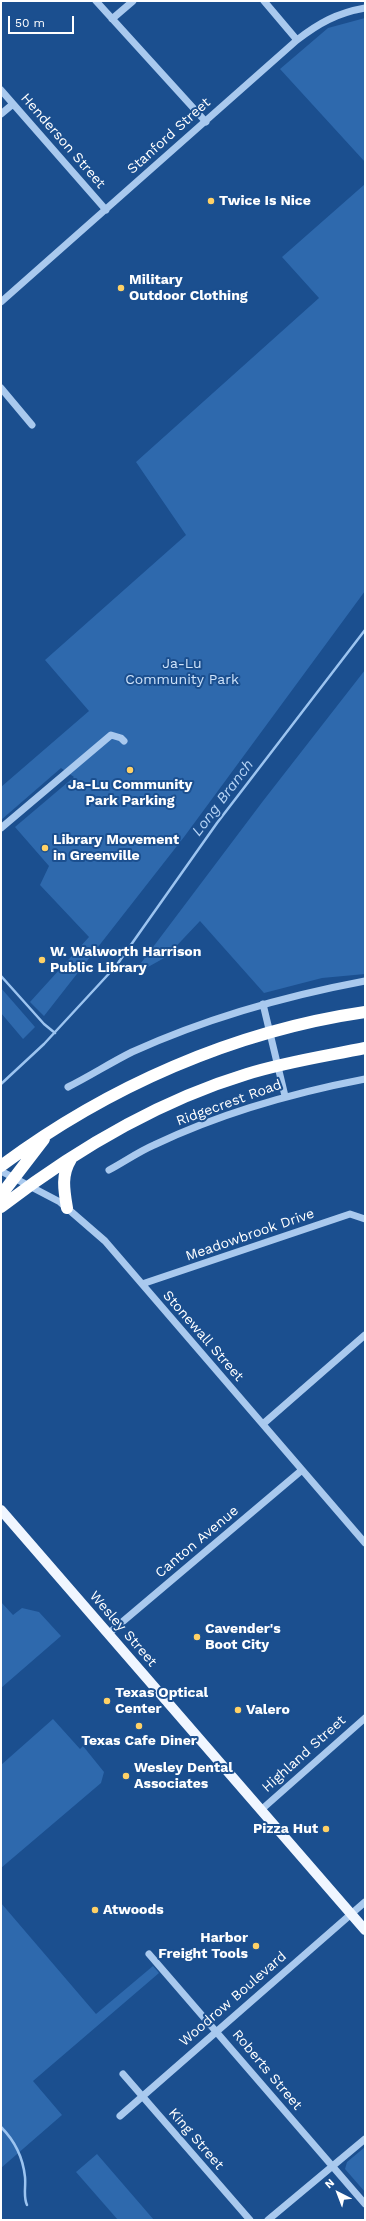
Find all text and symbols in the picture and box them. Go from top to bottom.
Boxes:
scale bar [10,8,76,34]
text: 50 m [15,16,45,30]
street label: Henderson Street [17,90,109,192]
street label: Stanford Street [124,94,214,178]
place label: Twice Is Nice [219,193,311,209]
marker: Twice Is Nice [206,196,216,206]
place label: Military Outdoor Clothing [129,272,248,304]
marker: Military Outdoor Clothing [116,283,126,293]
park label: Ja-Lu Community Park [125,656,239,688]
water label: Long Branch [188,756,258,840]
marker: Ja-Lu Community Park Parking [125,765,135,775]
place label: Ja-Lu Community Park Parking [68,777,192,810]
place label: Library Movement in Greenville [53,832,179,864]
marker: Library Movement in Greenville [40,843,50,853]
place label: W. Walworth Harrison Public Library [50,944,201,976]
marker: W. Walworth Harrison Public Library [37,955,47,965]
street label: Ridgecrest Road [174,1076,284,1130]
street label: Meadowbrook Drive [183,1205,317,1265]
street label: Stonewall Street [159,1287,247,1385]
street label: Canton Avenue [152,1502,242,1582]
street label: Wesley Street [86,1588,160,1670]
place label: Cavender's Boot City [205,1621,281,1654]
marker: Cavender's Boot City [192,1632,202,1642]
place label: Texas Optical Center [115,1685,208,1718]
marker: Texas Optical Center [102,1696,112,1706]
place label: Valero [246,1702,290,1718]
marker: Valero [233,1705,243,1715]
street label: Highland Street [259,1712,349,1796]
marker: Texas Cafe Diner [134,1721,144,1731]
place label: Texas Cafe Diner [81,1733,197,1749]
place label: Wesley Dental Associates [134,1760,233,1792]
marker: Wesley Dental Associates [121,1771,131,1781]
place label: Pizza Hut [253,1821,318,1837]
marker: Pizza Hut [321,1824,331,1834]
place label: Atwoods [103,1902,164,1918]
marker: Atwoods [90,1905,100,1915]
place label: Harbor Freight Tools [158,1930,248,1962]
marker: Harbor Freight Tools [251,1941,261,1951]
street label: Woodrow Boulevard [176,1948,290,2050]
street label: Roberts Street [228,2026,306,2114]
street label: King Street [165,2105,227,2173]
north arrow [318,2173,358,2213]
text: N [322,2176,337,2191]

